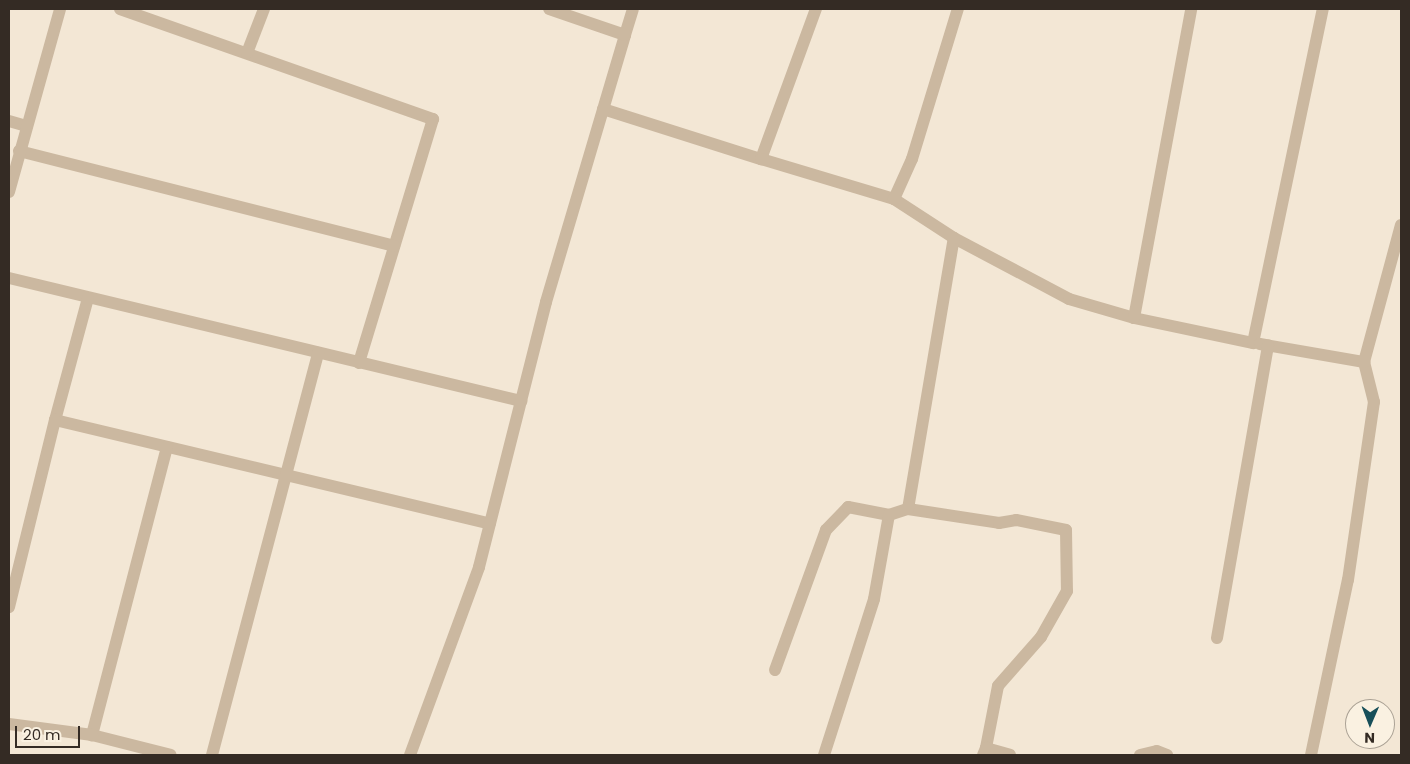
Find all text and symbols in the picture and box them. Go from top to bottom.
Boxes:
north arrow [1345,699,1395,749]
scale bar [18,716,82,748]
text: 20 m [23,724,61,745]
text: N [1364,728,1375,748]

